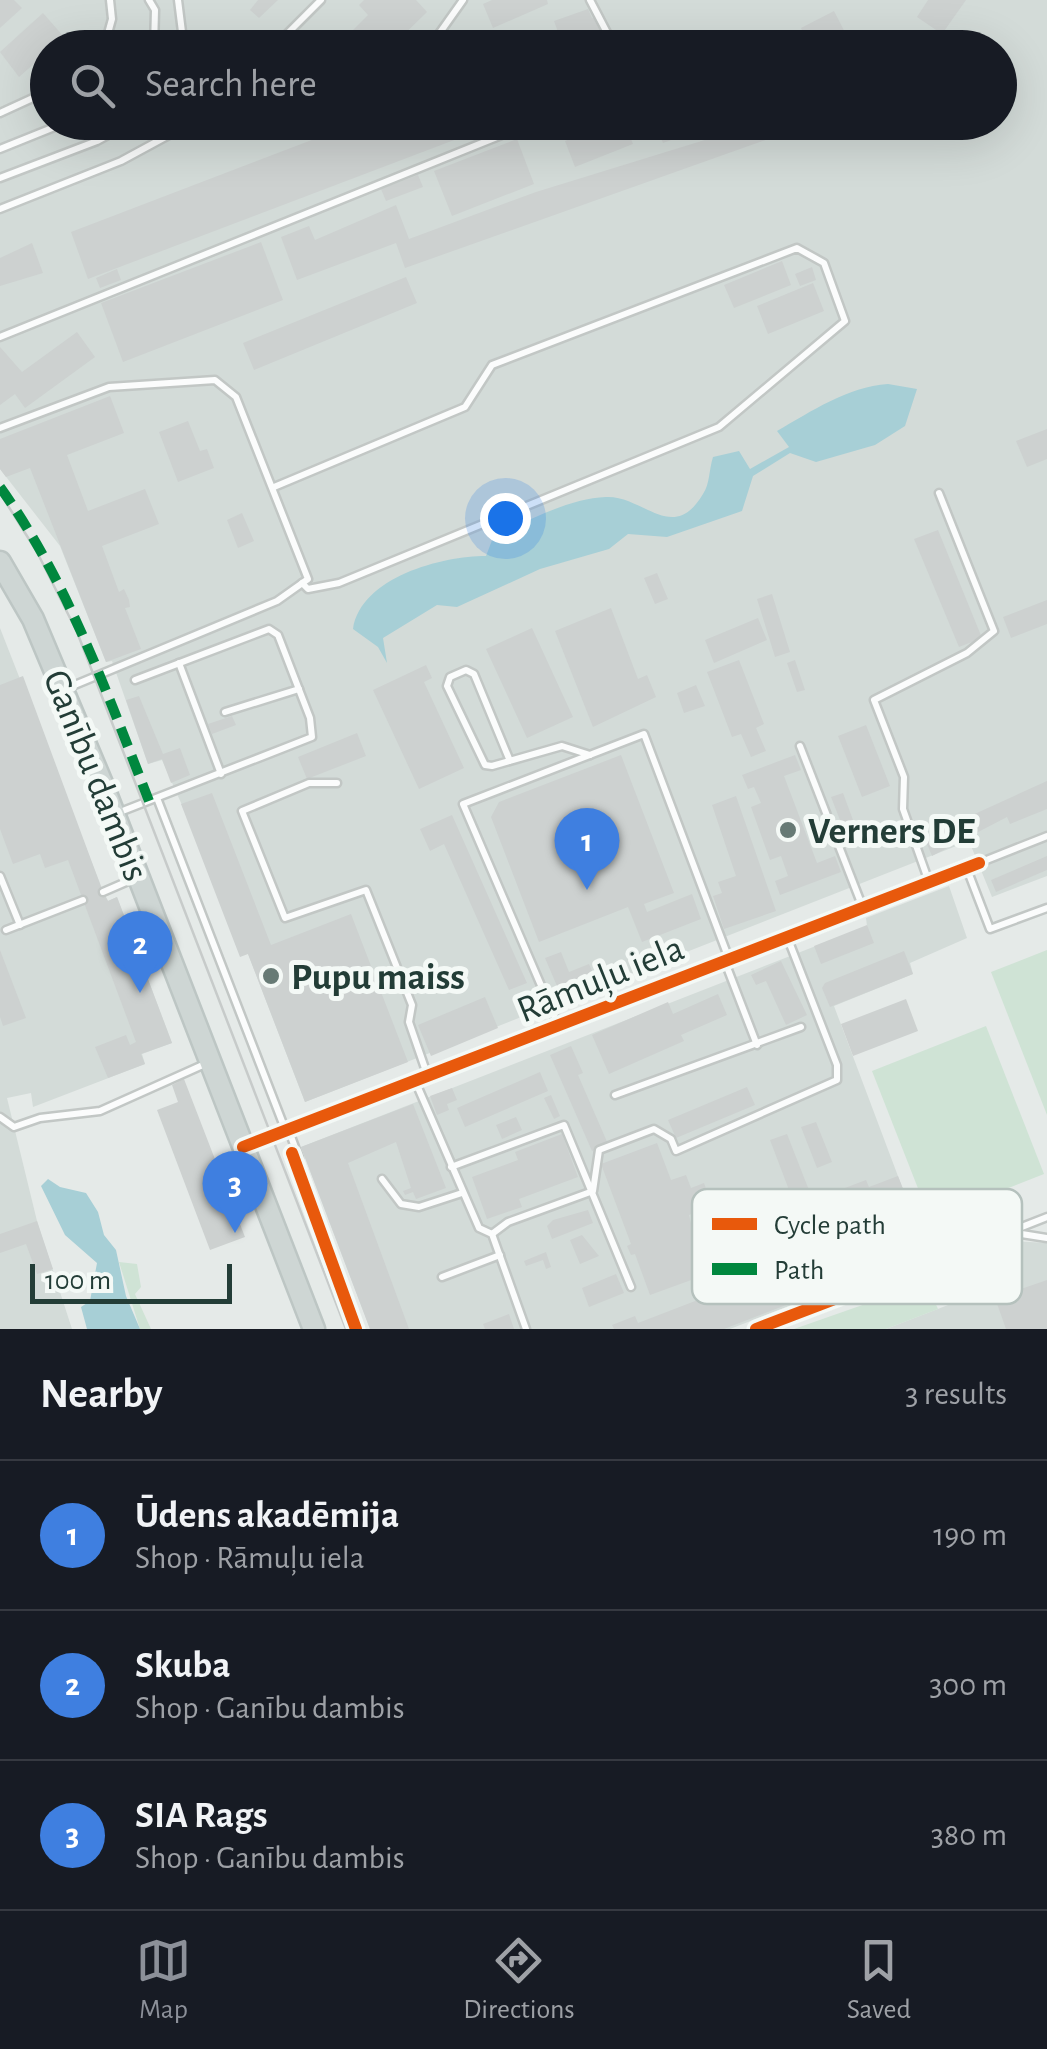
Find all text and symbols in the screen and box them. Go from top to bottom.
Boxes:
search box [30,30,1017,140]
icon: search [65,58,120,113]
text: Search here [145,66,317,104]
your location [480,493,531,544]
street label: Ganību dambis [36,665,155,887]
pin: 1 [554,808,620,890]
place label: Verners DE [808,813,975,851]
marker: Verners DE [777,819,799,841]
pin: 2 [108,910,172,993]
street label: Rāmuļu iela [512,929,690,1032]
place label: Pupu maiss [291,959,465,997]
marker: Pupu maiss [260,965,282,987]
pin: 3 [202,1150,268,1233]
legend [692,1189,1022,1304]
text: Cycle path [774,1212,886,1240]
text: Path [774,1257,824,1285]
scale bar [30,1259,232,1304]
text: 100 m [45,1267,111,1295]
text: Nearby [40,1373,163,1415]
text: 3 results [905,1378,1007,1410]
text: Ūdens akadēmija [135,1497,399,1535]
text: 1 [67,1519,78,1551]
text: 190 m [933,1519,1007,1551]
text: Shop · Rāmuļu iela [135,1542,365,1574]
text: Skuba [135,1647,231,1685]
text: 2 [65,1669,80,1701]
text: 300 m [929,1669,1007,1701]
text: Shop · Ganību dambis [135,1692,405,1724]
text: SIA Rags [135,1797,268,1835]
text: 3 [66,1819,79,1851]
text: 380 m [931,1819,1007,1851]
text: Shop · Ganību dambis [135,1842,405,1874]
tab: Map [136,1933,191,2027]
tab: Directions [463,1933,575,2027]
tab: Saved [847,1933,911,2027]

